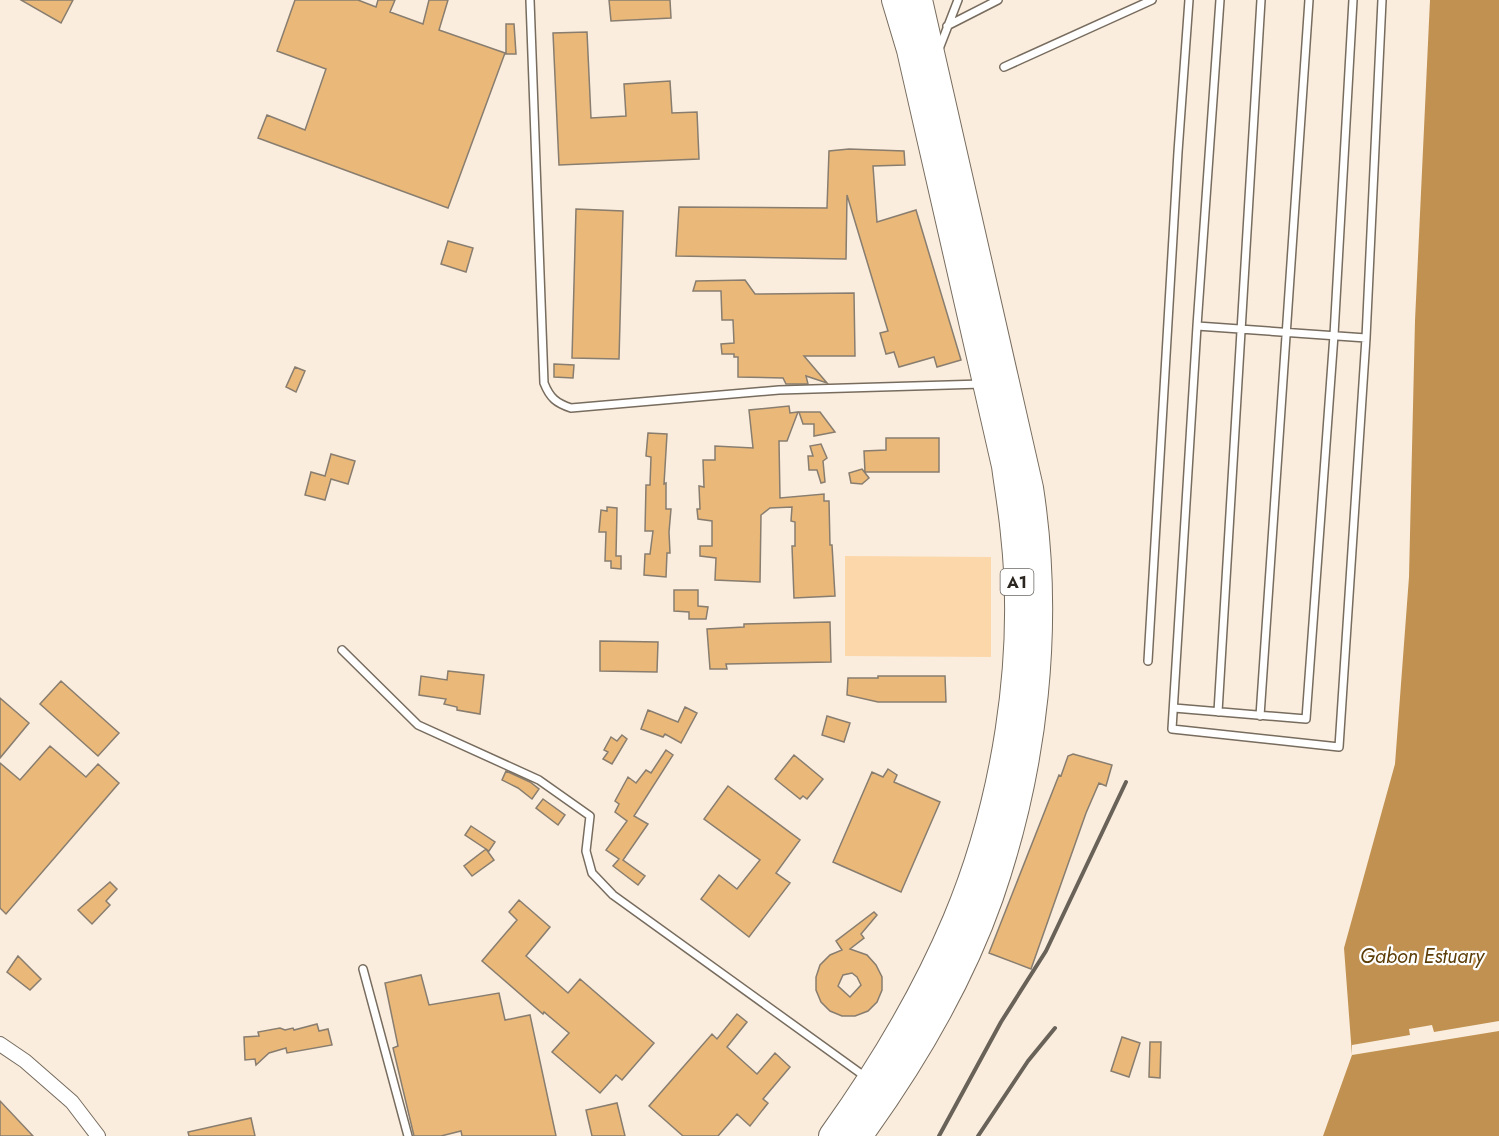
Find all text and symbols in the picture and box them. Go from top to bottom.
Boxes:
road number: A1 [1000,569,1034,595]
water label: Gabon Estuary [1360,942,1486,971]

